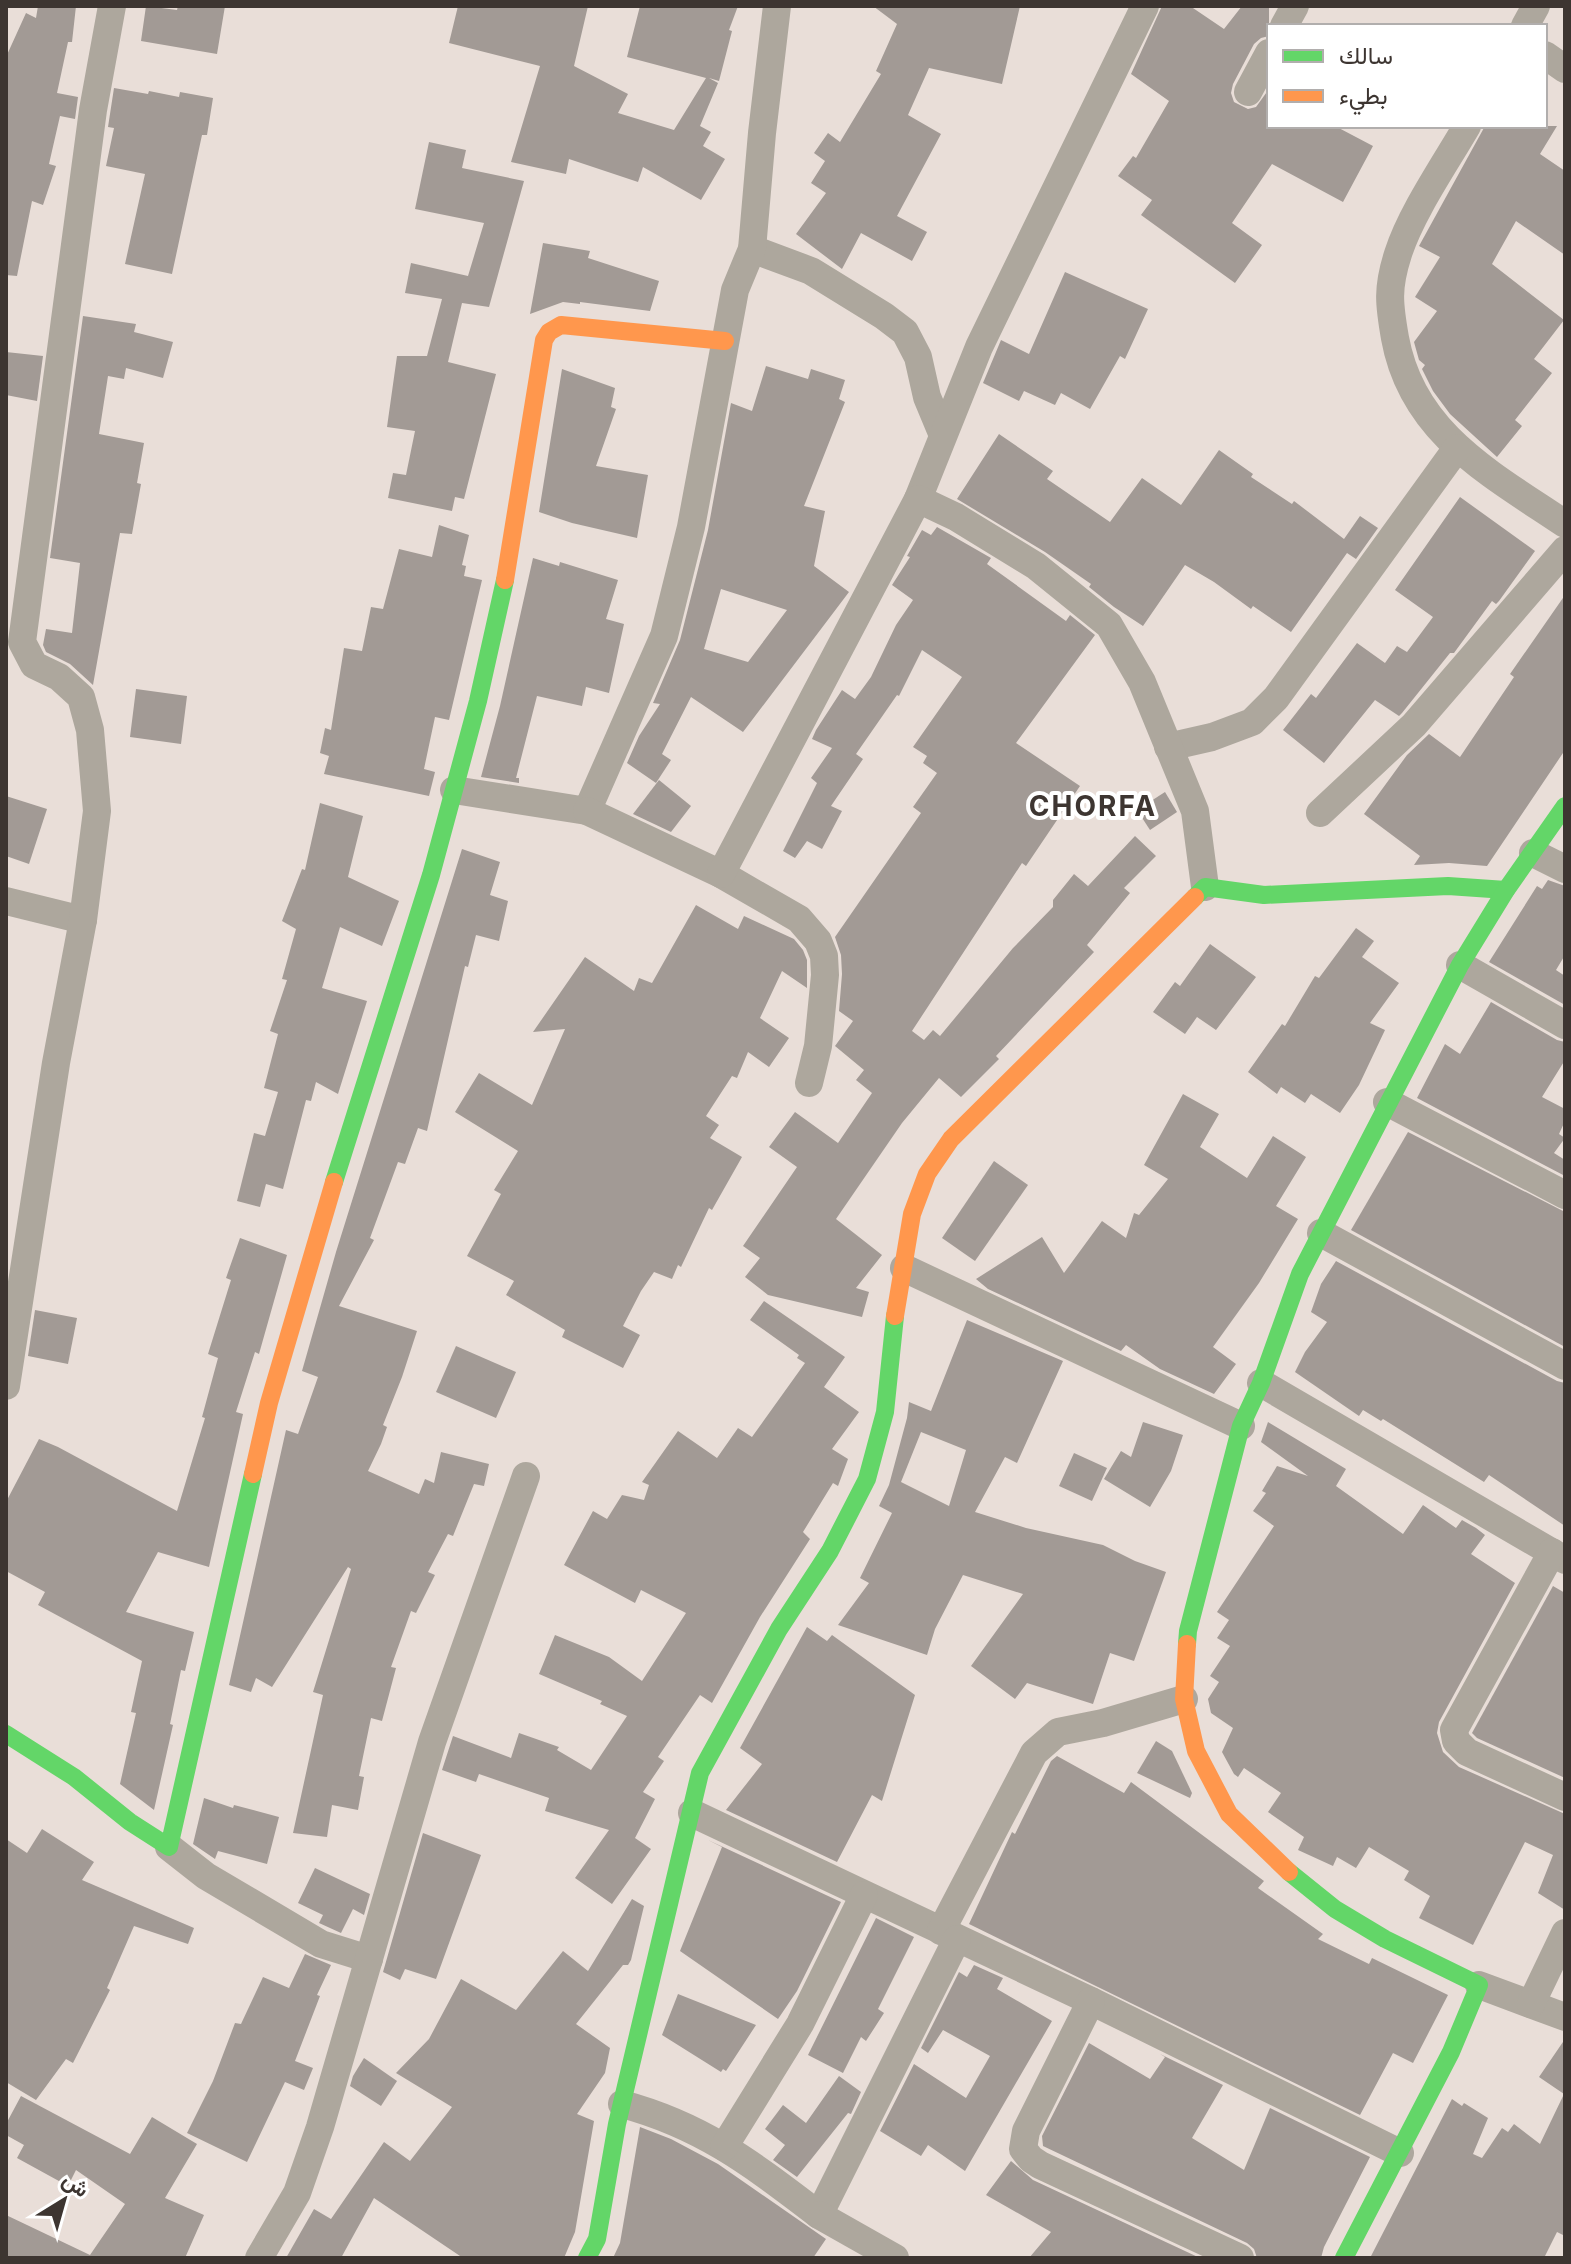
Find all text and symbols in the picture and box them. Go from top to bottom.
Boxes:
legend [1267,24,1547,128]
text: سالك [1339,41,1393,70]
text: بطيء [1339,81,1388,115]
district label: CHORFA [1029,789,1157,823]
north arrow [24,2160,104,2240]
text: ش [57,2166,94,2203]

